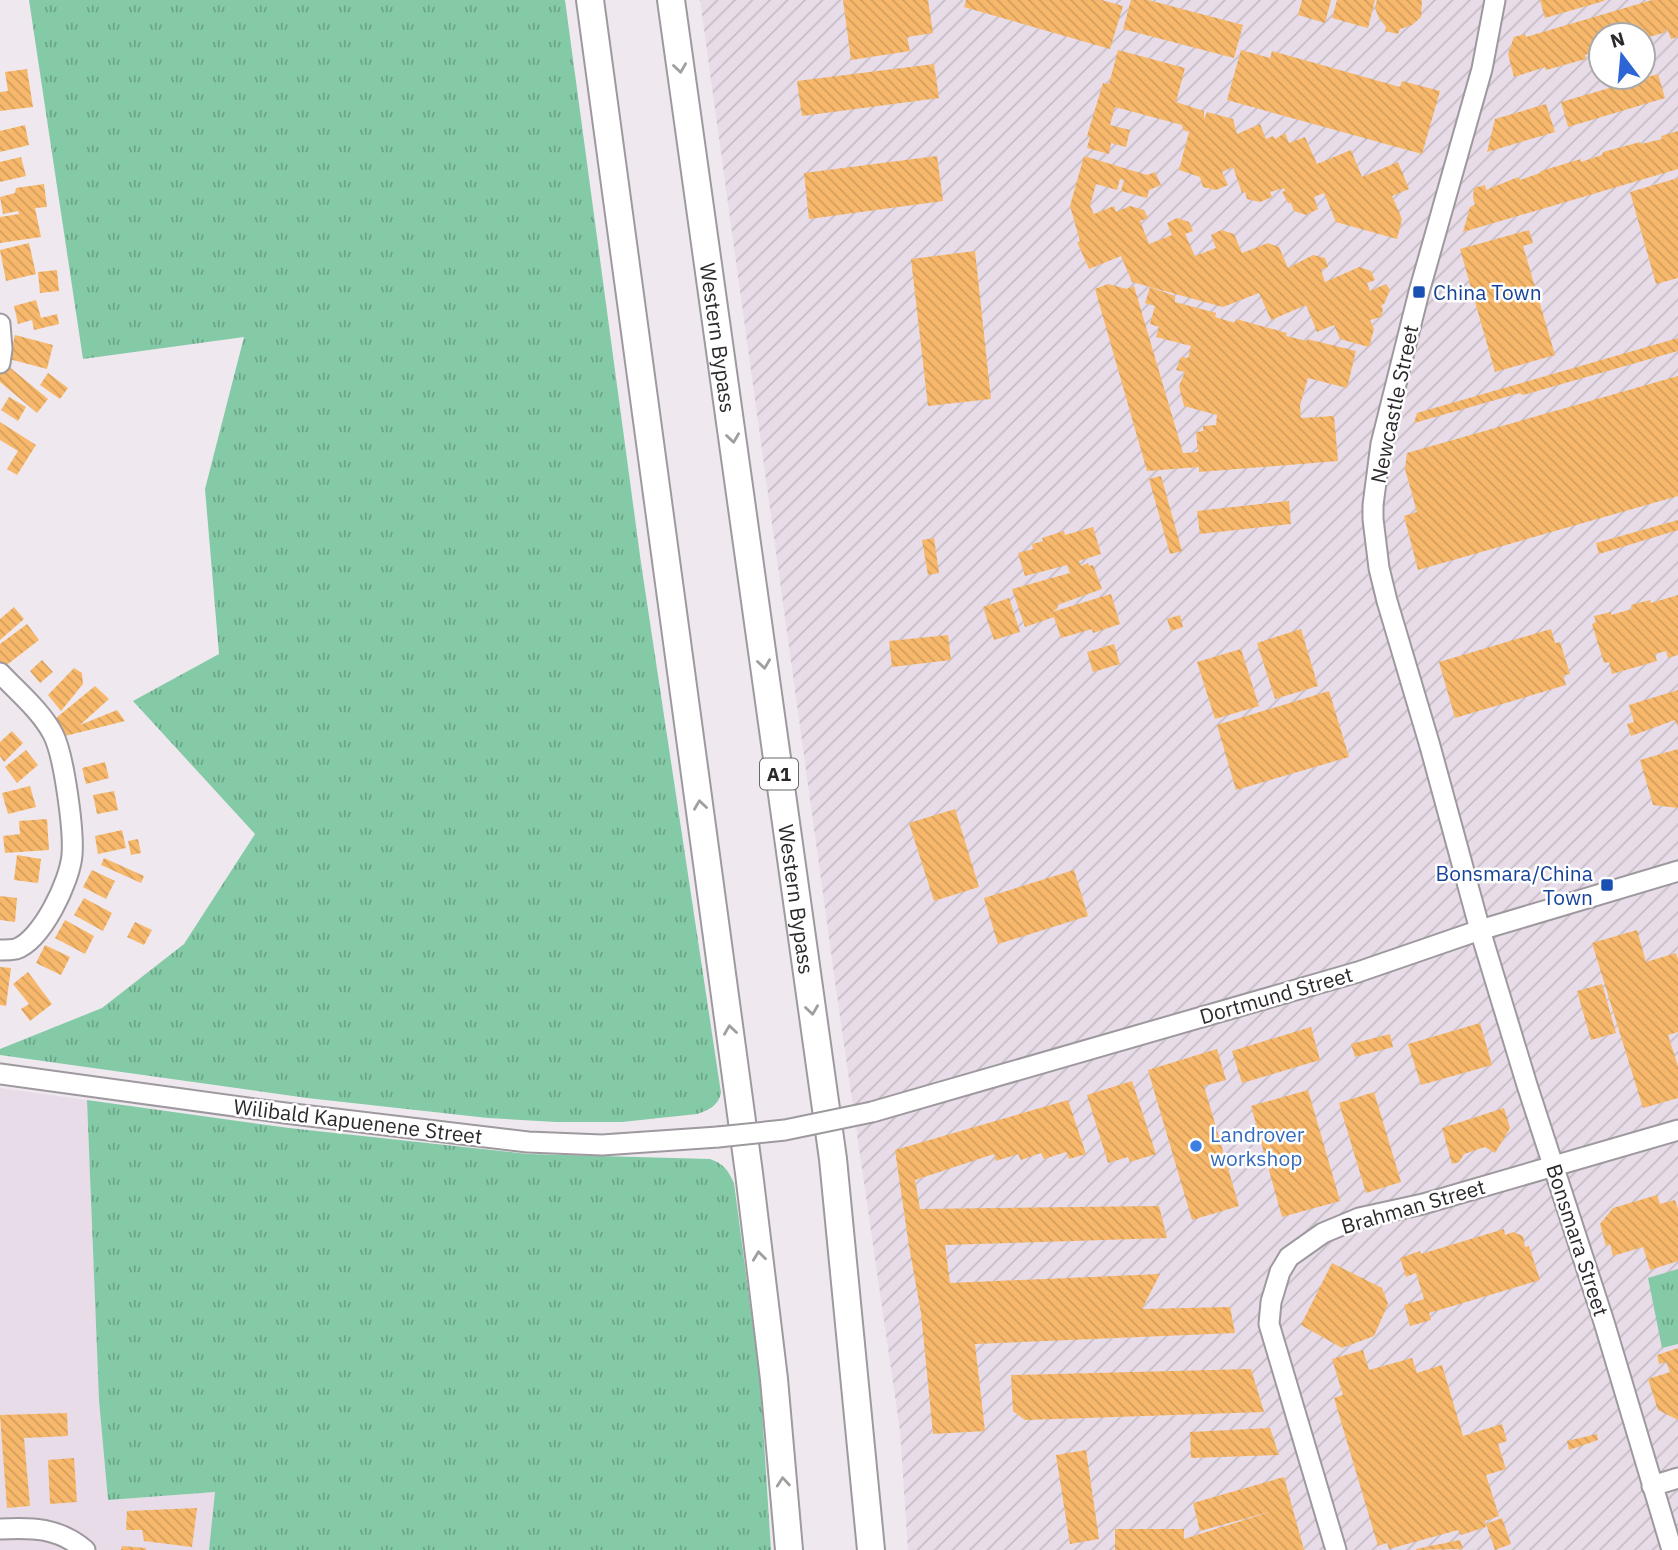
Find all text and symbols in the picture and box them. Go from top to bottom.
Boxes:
north arrow [1587,21,1657,91]
text: N [1607,26,1627,53]
one-way arrow [673,62,688,74]
street label: Western Bypass [694,261,743,415]
place label: China Town [1433,278,1542,306]
marker: China Town [1411,284,1427,300]
street label: Newcastle Street [1364,322,1424,486]
one-way arrow [725,433,740,444]
one-way arrow [756,658,771,670]
road number: A1 [760,758,798,790]
one-way arrow [692,799,707,811]
street label: Western Bypass [772,822,821,976]
place label: Bonsmara/China Town [1435,859,1593,911]
marker: Bonsmara/China Town [1599,877,1615,893]
street label: Dortmund Street [1196,960,1356,1030]
one-way arrow [805,1005,820,1016]
one-way arrow [723,1024,738,1036]
street label: Wilibald Kapuenene Street [232,1092,484,1150]
place label: Landrover workshop [1210,1120,1305,1172]
marker: Landrover workshop [1188,1138,1204,1154]
street label: Bonsmara Street [1540,1160,1616,1320]
street label: Brahman Street [1338,1172,1488,1240]
one-way arrow [752,1250,767,1262]
one-way arrow [776,1476,791,1487]

